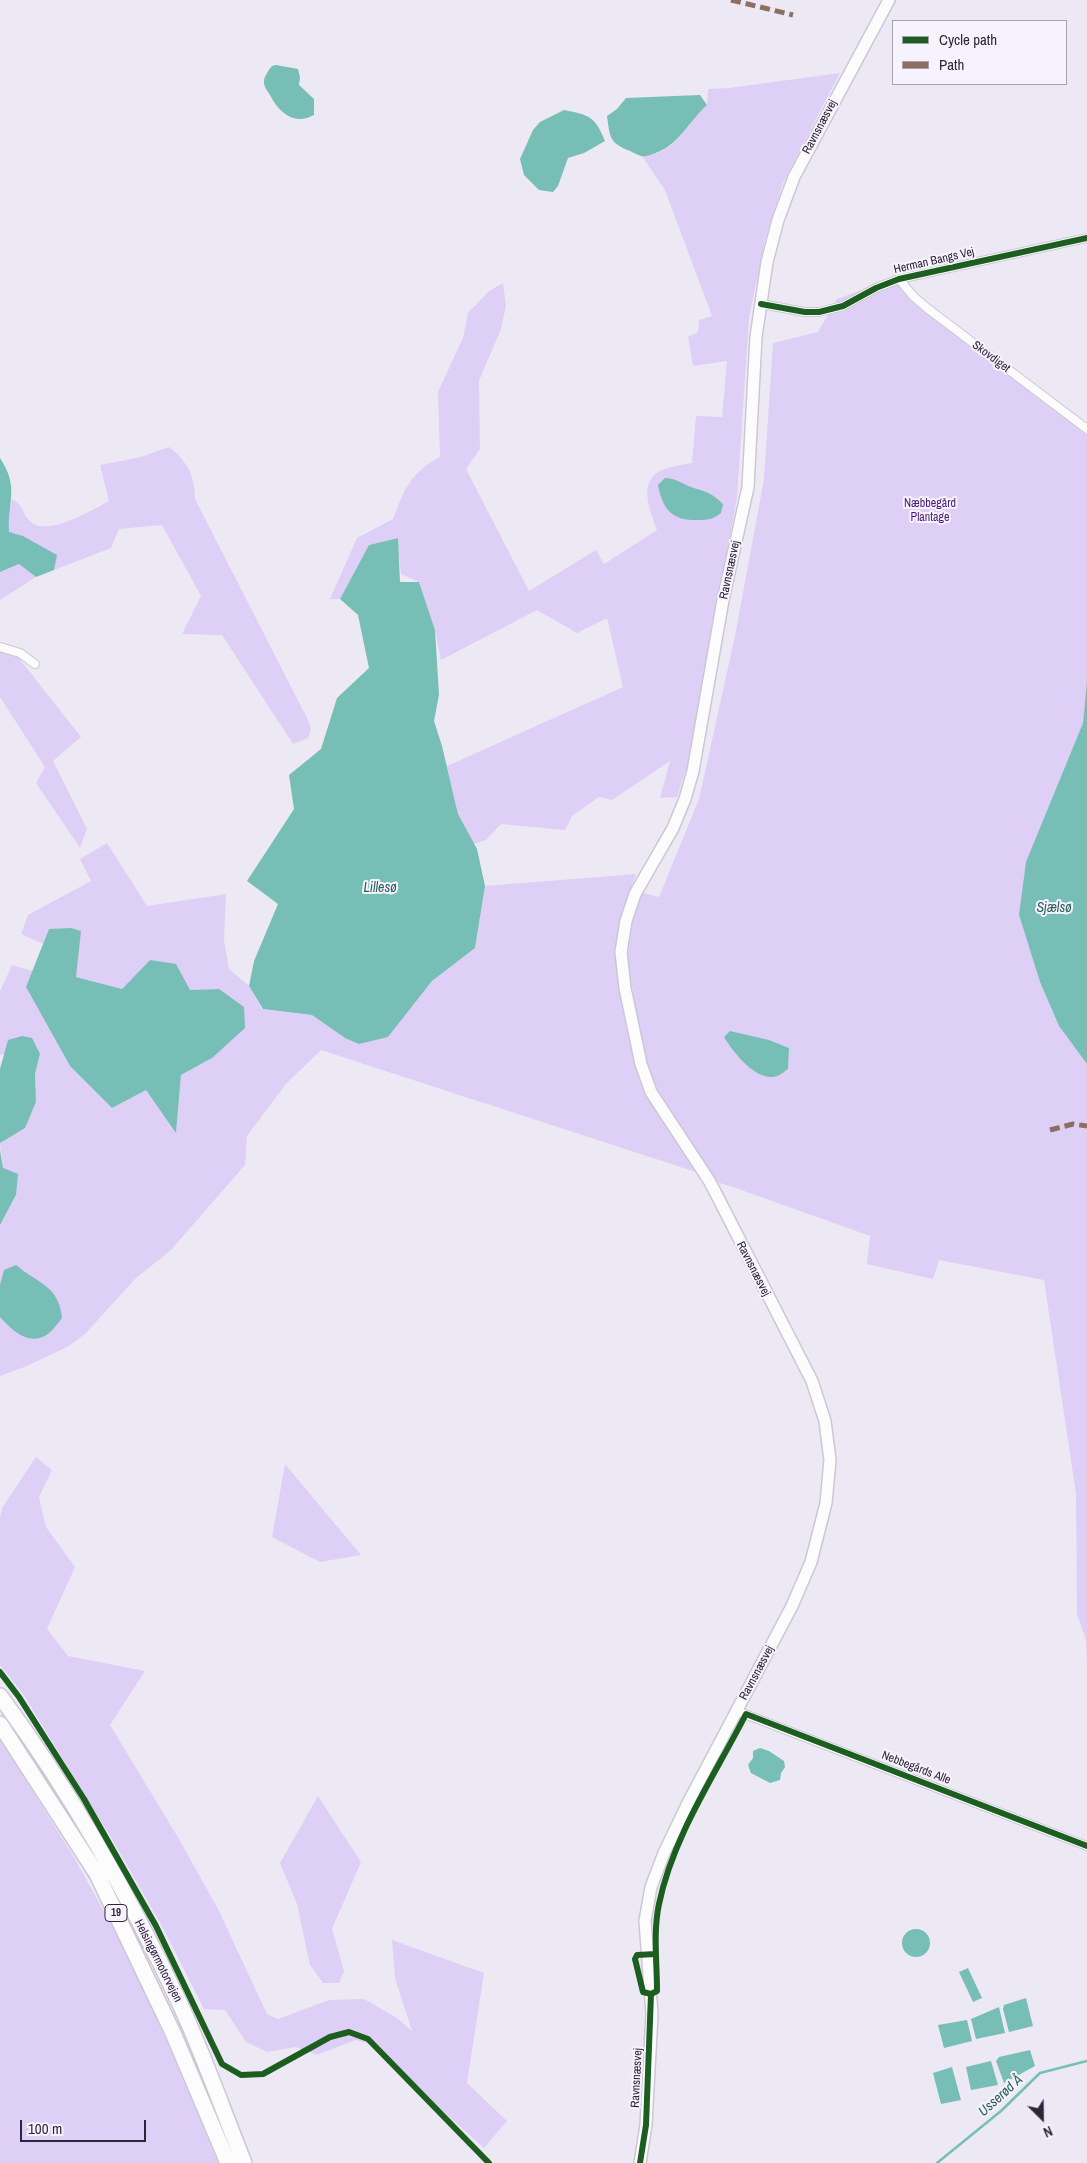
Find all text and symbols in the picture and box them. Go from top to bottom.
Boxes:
legend [892,20,1067,85]
text: Cycle path [939,29,997,50]
text: Path [939,54,964,75]
street label: Ravnsnæsvej [800,97,840,157]
street label: Herman Bangs Vej [892,245,976,277]
street label: Skovdiget [969,338,1013,376]
park label: Næbbegård Plantage [904,497,956,525]
street label: Ravnsnæsvej [717,539,743,601]
water label: Lillesø [363,880,397,896]
water label: Sjælsø [1036,900,1072,916]
street label: Ravnsnæsvej [733,1239,773,1299]
street label: Ravnsnæsvej [737,1643,777,1703]
street label: Nebbegårds Alle [879,1748,953,1788]
road number: 19 [105,1905,127,1922]
street label: Helsingørmotorvejen [131,1917,185,2005]
street label: Ravnsnæsvej [628,2048,646,2108]
water label: Usserød Å [975,2072,1027,2120]
north arrow [1017,2093,1067,2143]
scale bar [22,2110,149,2142]
text: 100 m [28,2118,62,2139]
text: N [1041,2122,1055,2142]

